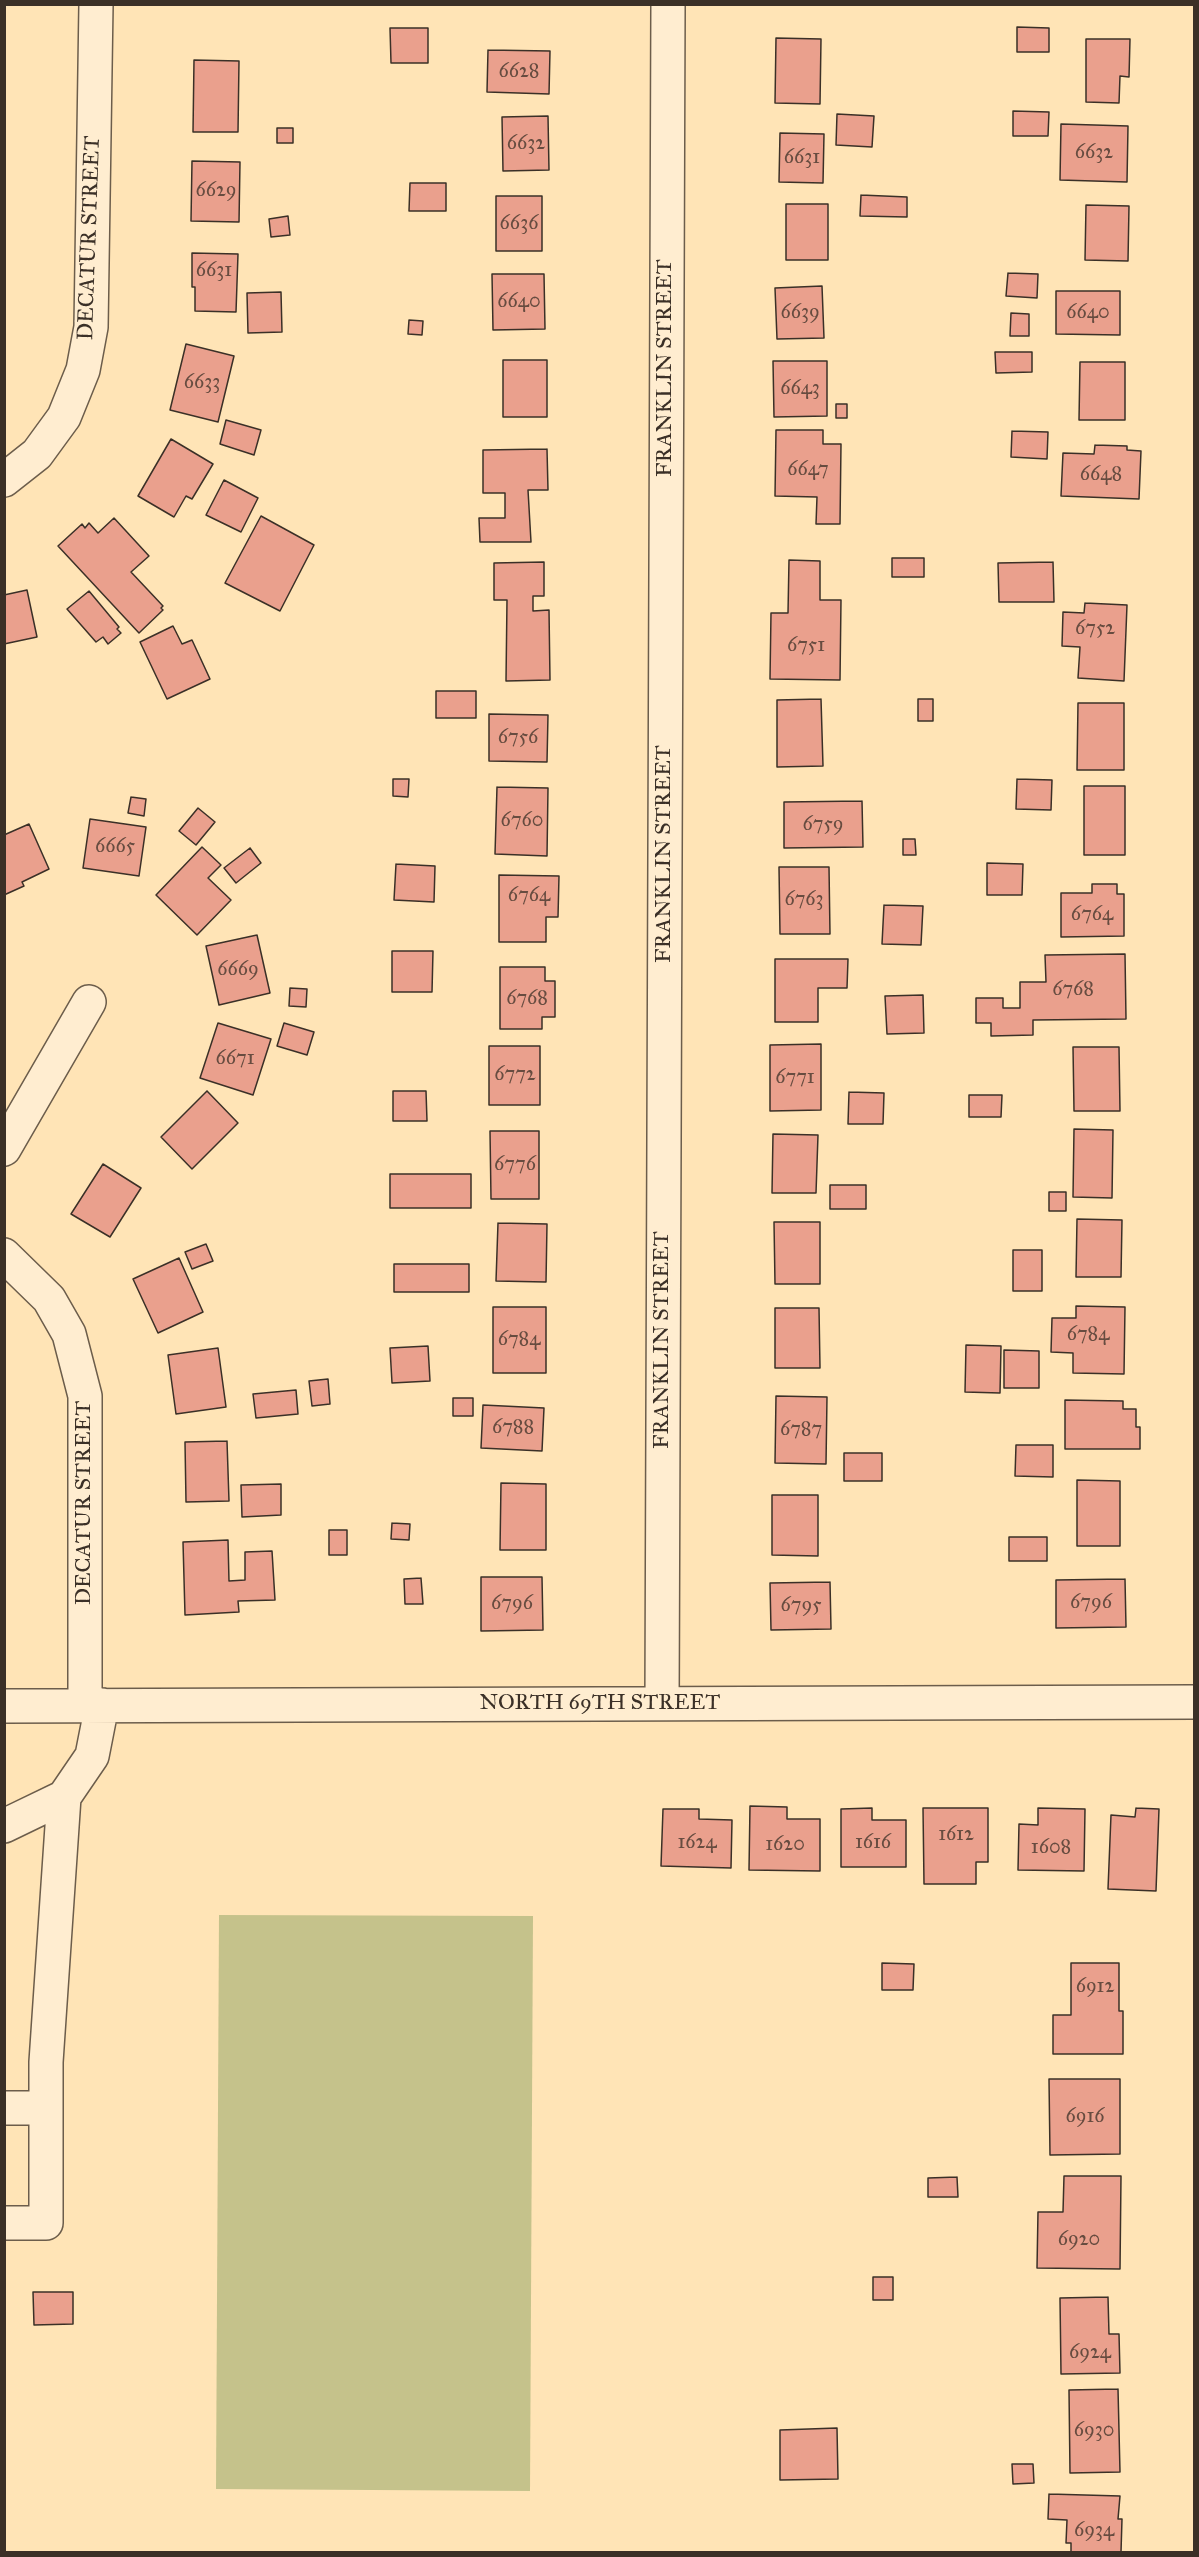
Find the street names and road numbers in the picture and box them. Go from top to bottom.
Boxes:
street label: DECATUR STREET [73,135,107,341]
street label: FRANKLIN STREET [653,259,679,477]
street label: FRANKLIN STREET [652,745,678,963]
street label: FRANKLIN STREET [650,1231,676,1449]
street label: DECATUR STREET [72,1401,98,1605]
street label: NORTH 69TH STREET [480,1691,720,1717]

